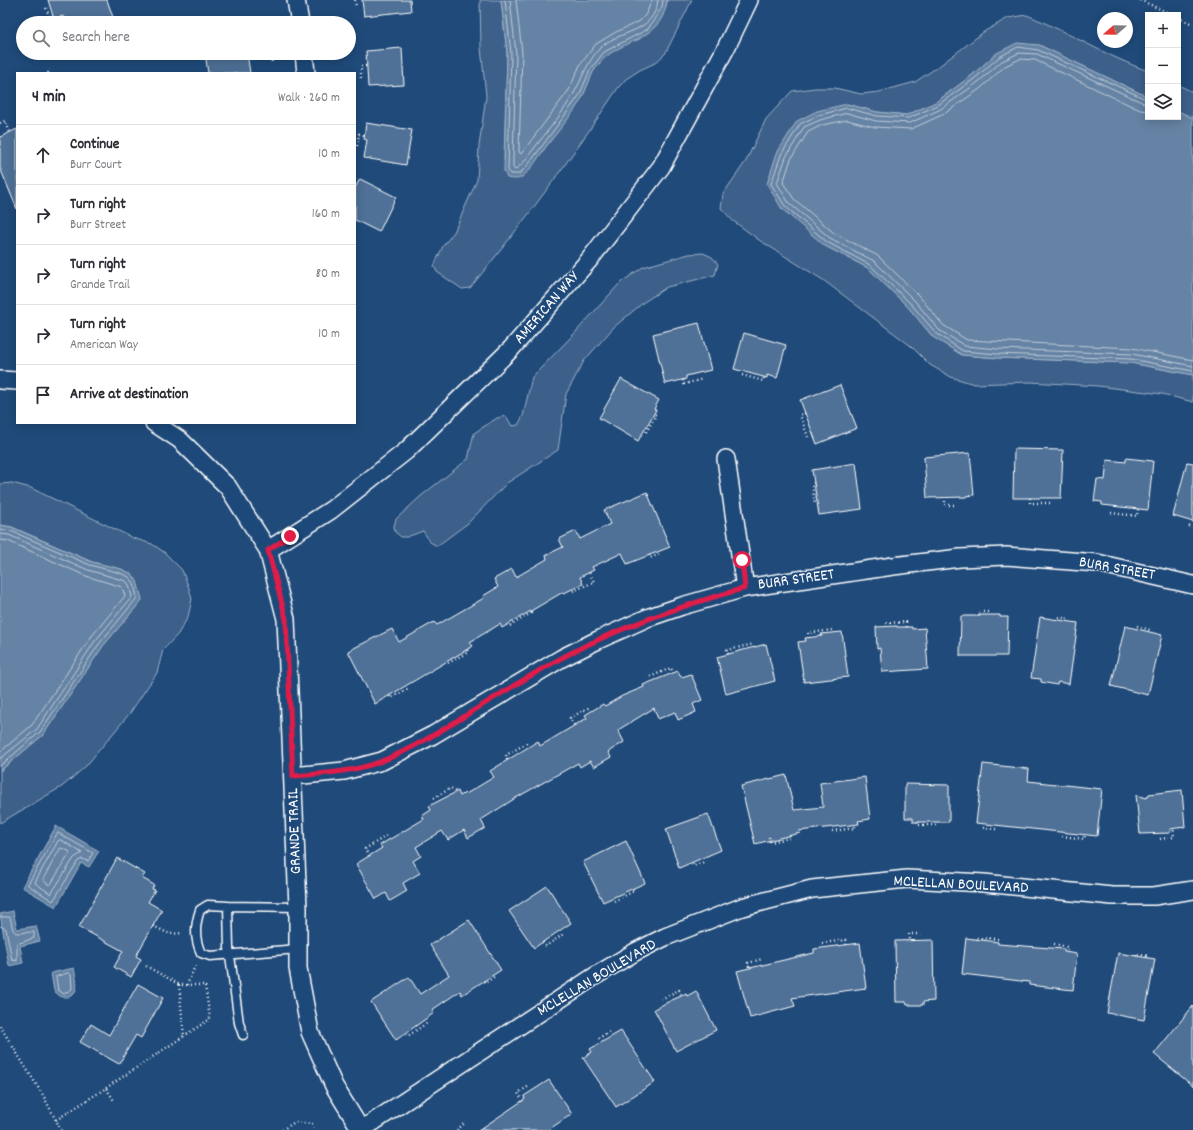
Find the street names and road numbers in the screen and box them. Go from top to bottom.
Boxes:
street label: AMERICAN WAY [509,266,586,350]
street label: BURR STREET [1077,551,1157,587]
street label: BURR STREET [756,563,836,597]
street label: GRANDE TRAIL [282,787,308,874]
street label: MCLELLAN BOULEVARD [893,870,1029,900]
street label: MCLELLAN BOULEVARD [533,933,661,1023]

